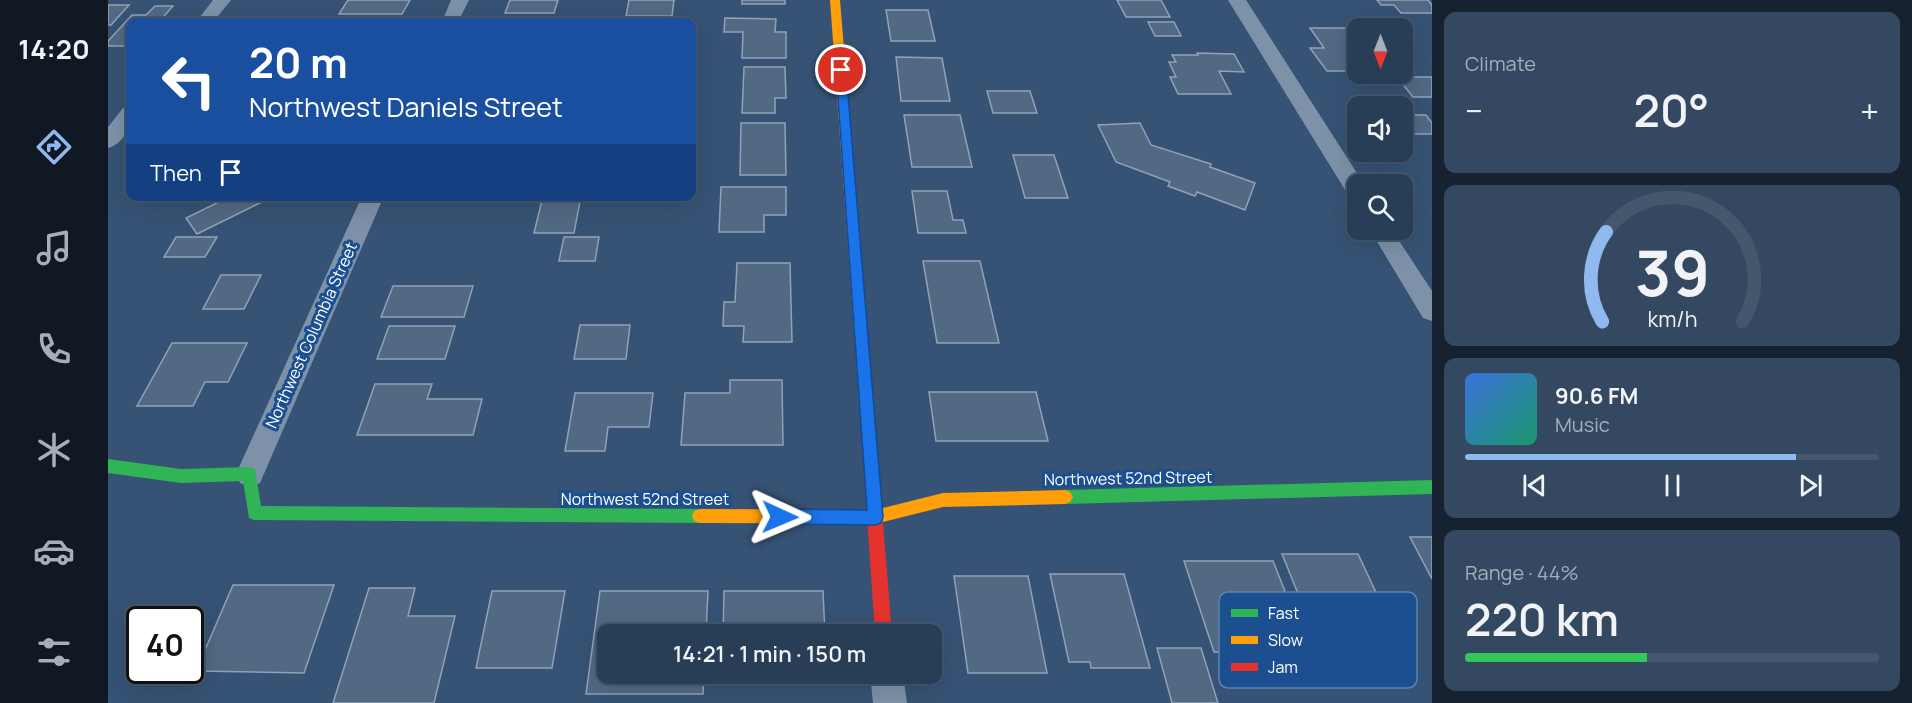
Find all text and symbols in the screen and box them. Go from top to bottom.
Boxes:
north arrow [1347,18,1413,84]
map controls [1347,18,1413,240]
text: 14:20 [18,30,90,67]
text: 20 m [249,33,348,91]
icon: left [150,42,228,120]
pin [815,44,866,95]
text: Climate [1465,50,1536,77]
icon: arrive [824,53,857,86]
text: 20° [1634,79,1709,141]
text: Northwest Daniels Street [249,88,563,125]
text: − [1465,88,1483,133]
text: + [1860,88,1879,133]
button: sound [1347,96,1413,162]
icon: directions [33,126,75,168]
icon: arrive [214,156,247,189]
text: Then [150,158,202,188]
button: search [1347,174,1413,240]
icon: music [33,227,75,269]
text: 39 [1634,229,1710,315]
street label: Northwest Columbia Street [260,239,362,431]
text: km/h [1647,305,1697,334]
icon: phone [33,328,75,370]
text: 90.6 FM [1555,381,1638,411]
text: Music [1555,411,1610,438]
icon: climate [33,429,75,471]
street label: Northwest 52nd Street [1044,466,1212,490]
icon: previous [1518,469,1551,502]
icon: pause [1656,469,1689,502]
icon: next [1794,469,1827,502]
position arrow [748,485,812,549]
street label: Northwest 52nd Street [561,488,729,510]
icon: car [33,530,75,572]
text: Range · 44% [1465,559,1578,586]
text: 220 km [1465,588,1619,650]
legend [1219,592,1417,688]
text: Fast [1268,602,1299,624]
speed limit sign: 40 [126,606,204,684]
text: Slow [1268,629,1303,651]
icon: filters [33,631,75,673]
text: 14:21 · 1 min · 150 m [673,639,866,669]
text: Jam [1268,656,1298,678]

